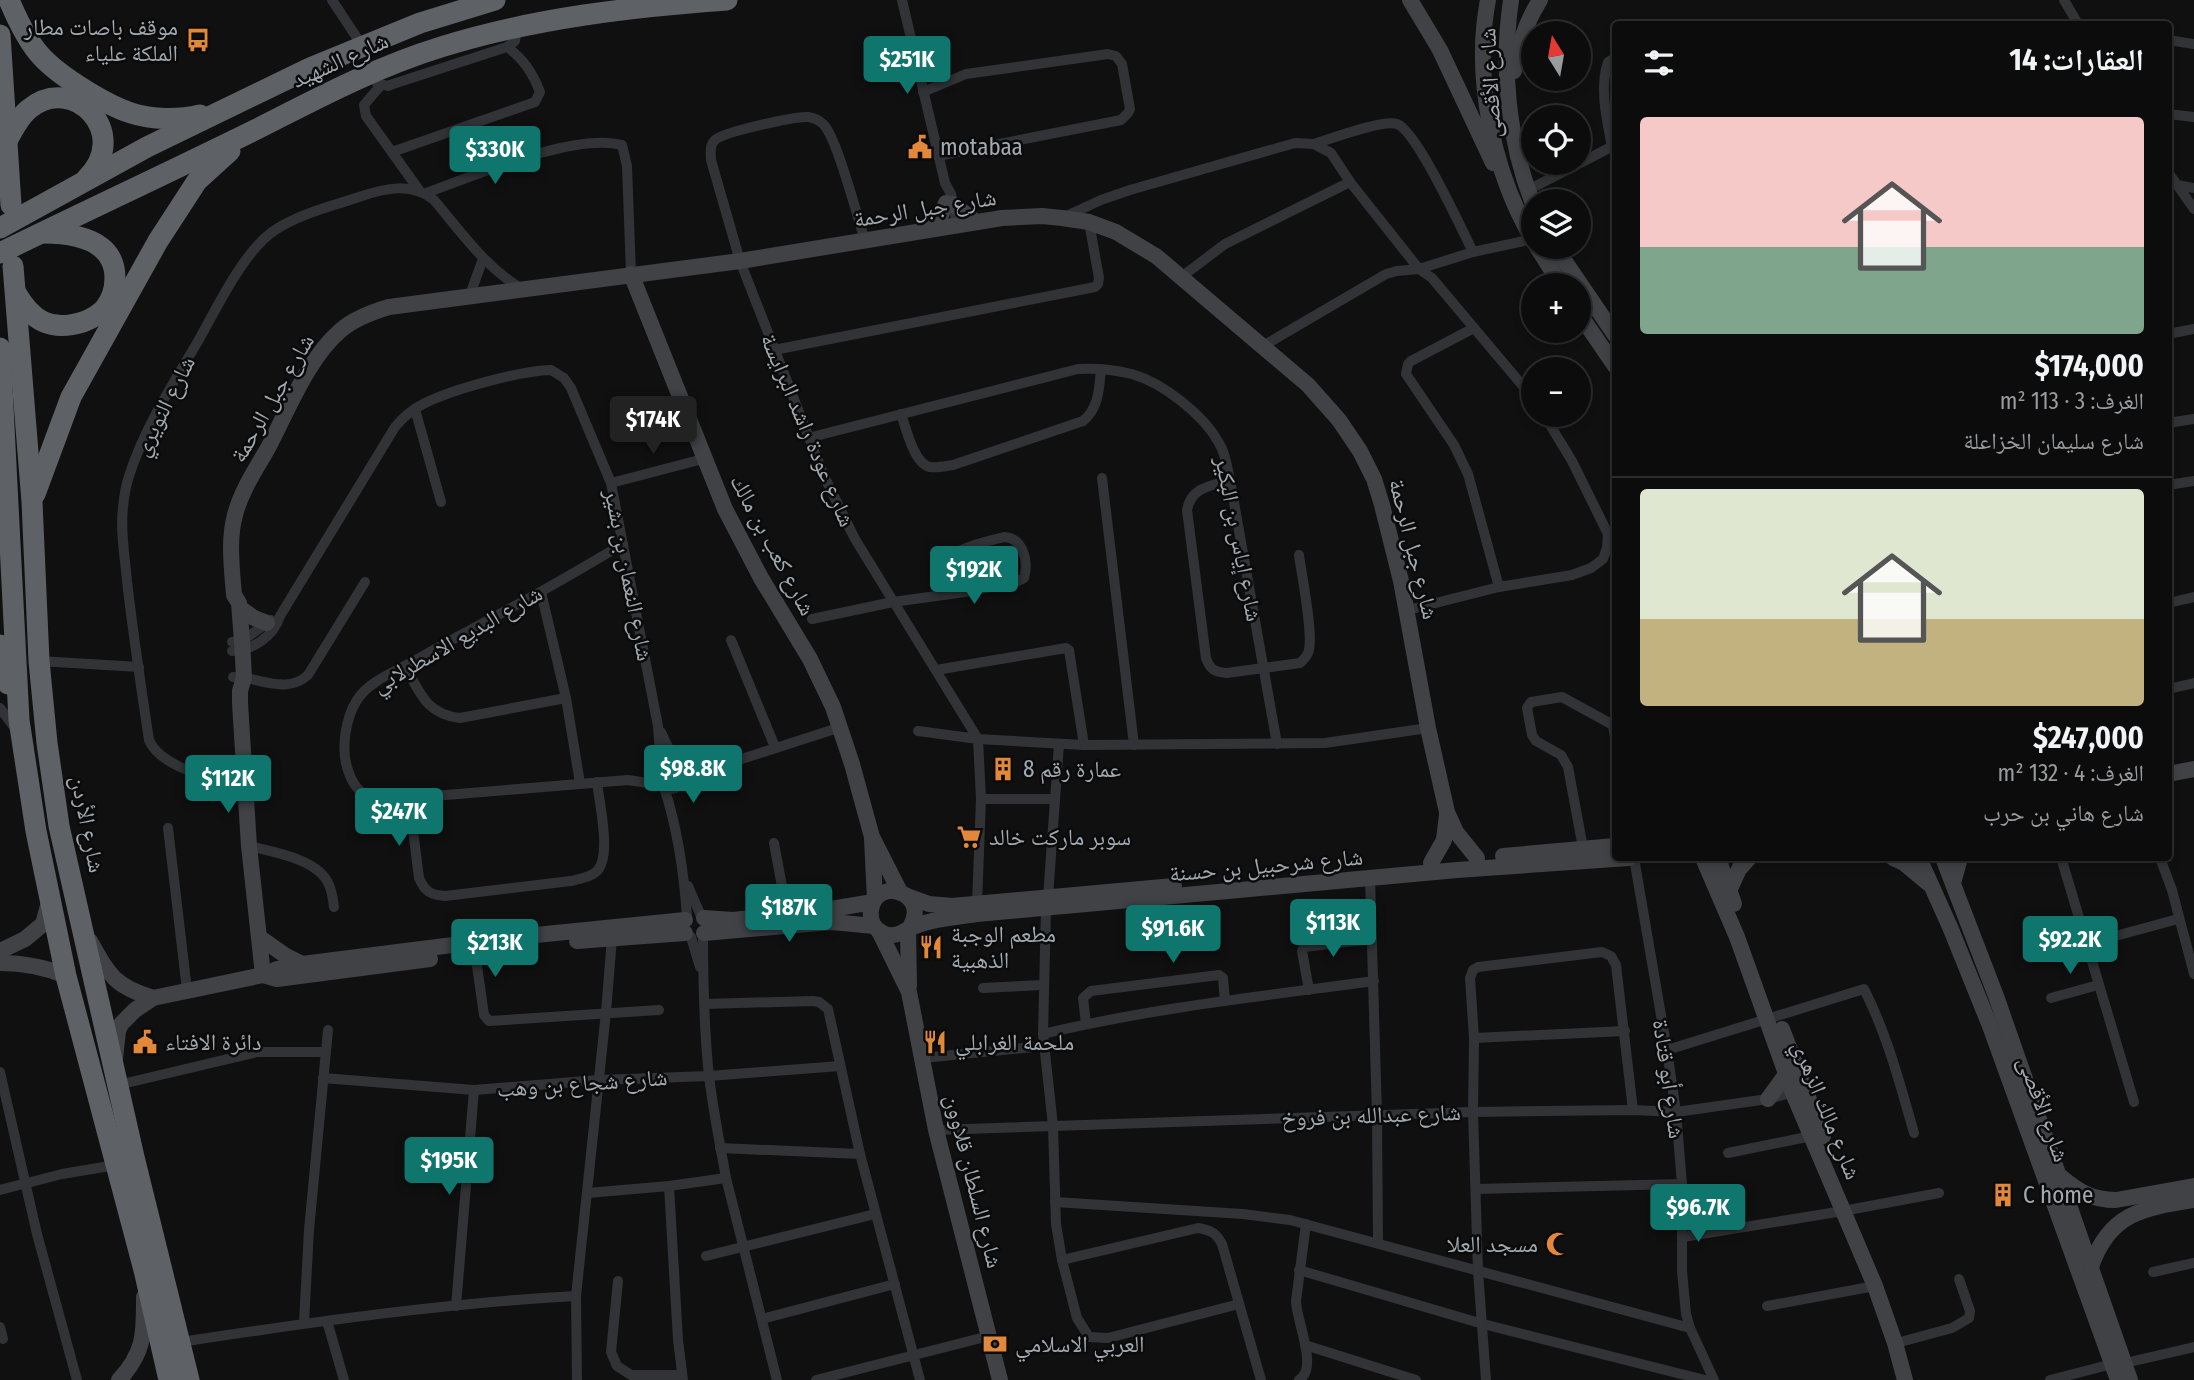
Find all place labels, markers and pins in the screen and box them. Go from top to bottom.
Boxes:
place label: موقف باصات مطار الملكة علياء [23,13,178,67]
bus stop icon: موقف باصات مطار الملكة علياء [184,26,212,54]
pin: $251K [858,36,956,96]
pin: $330K [446,127,544,186]
public building icon: motabaa [906,133,934,161]
place label: motabaa [940,133,1023,161]
pin: $174K [604,396,702,456]
pin: $192K [925,546,1023,606]
pin: $98.8K [636,746,750,805]
building icon: عمارة رقم 8 [989,755,1017,783]
place label: عمارة رقم 8 [1023,755,1122,785]
pin: $112K [179,756,277,815]
pin: $247K [350,788,448,848]
supermarket icon: سوبر ماركت خالد [955,823,983,851]
place label: سوبر ماركت خالد [989,823,1131,851]
pin: $187K [740,884,838,944]
pin: $113K [1284,900,1382,959]
pin: $91.6K [1116,906,1230,965]
pin: $92.2K [2013,916,2127,976]
pin: $213K [446,920,544,979]
place label: مطعم الوجبة الذهبية [951,920,1056,974]
restaurant icon: مطعم الوجبة الذهبية [917,933,945,961]
public building icon: دائرة الافتاء [131,1028,159,1056]
place label: دائرة الافتاء [165,1028,262,1056]
restaurant icon: ملحمة الغرابلي [921,1028,949,1056]
place label: ملحمة الغرابلي [955,1028,1074,1061]
pin: $195K [400,1138,498,1197]
building icon: C home [1989,1181,2017,1209]
place label: C home [2023,1181,2093,1209]
pin: $96.7K [1641,1184,1755,1244]
place label: مسجد العلا [1447,1230,1538,1258]
mosque icon: مسجد العلا [1544,1230,1572,1258]
bank icon: العربي الاسلامي [981,1330,1009,1358]
place label: العربي الاسلامي [1015,1330,1145,1363]

